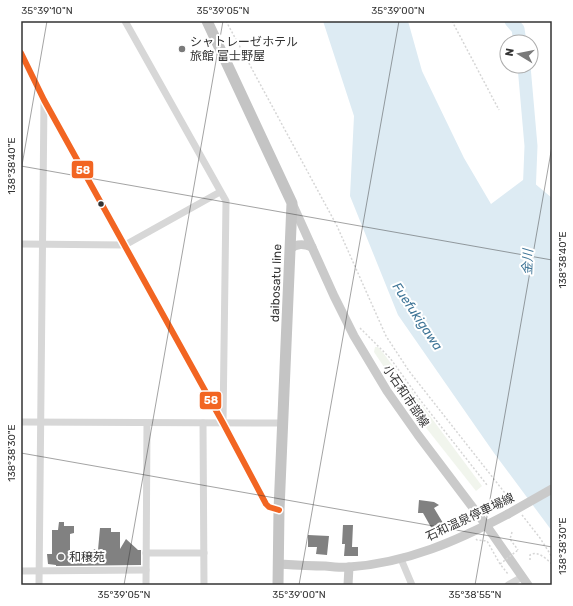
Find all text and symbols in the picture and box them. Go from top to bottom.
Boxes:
text: 35°39'10"N [21,5,73,17]
text: 35°39'05"N [197,5,250,17]
text: 35°39'00"N [371,5,425,17]
north arrow [499,34,539,74]
place label: シャトレーゼホテル 旅館 富士野屋 [190,35,298,63]
marker: シャトレーゼホテル 旅館 富士野屋 [177,44,187,54]
text: N [503,47,517,57]
text: 138°38'40"E [6,138,18,194]
line badge: 58 [71,160,94,179]
text: 58 [76,164,90,177]
unlabelled marker [96,199,106,209]
text: 138°38'40"E [557,232,569,288]
street label: daibosatu line [268,243,284,322]
water label: 金川 [520,247,536,275]
water label: Fuefukigawa [389,280,446,354]
street label: 小石和市部線 [380,362,432,430]
line badge: 58 [199,391,222,410]
text: 58 [204,394,218,407]
text: 138°38'30"E [6,424,18,482]
street label: 石和温泉停車場線 [424,490,516,544]
text: 138°38'30"E [557,517,569,575]
place label: 和穣苑 [69,550,105,564]
marker: 和穣苑 [56,552,66,562]
text: 35°39'05"N [98,589,151,601]
text: 35°39'00"N [272,589,326,601]
text: 35°38'55"N [449,589,502,601]

